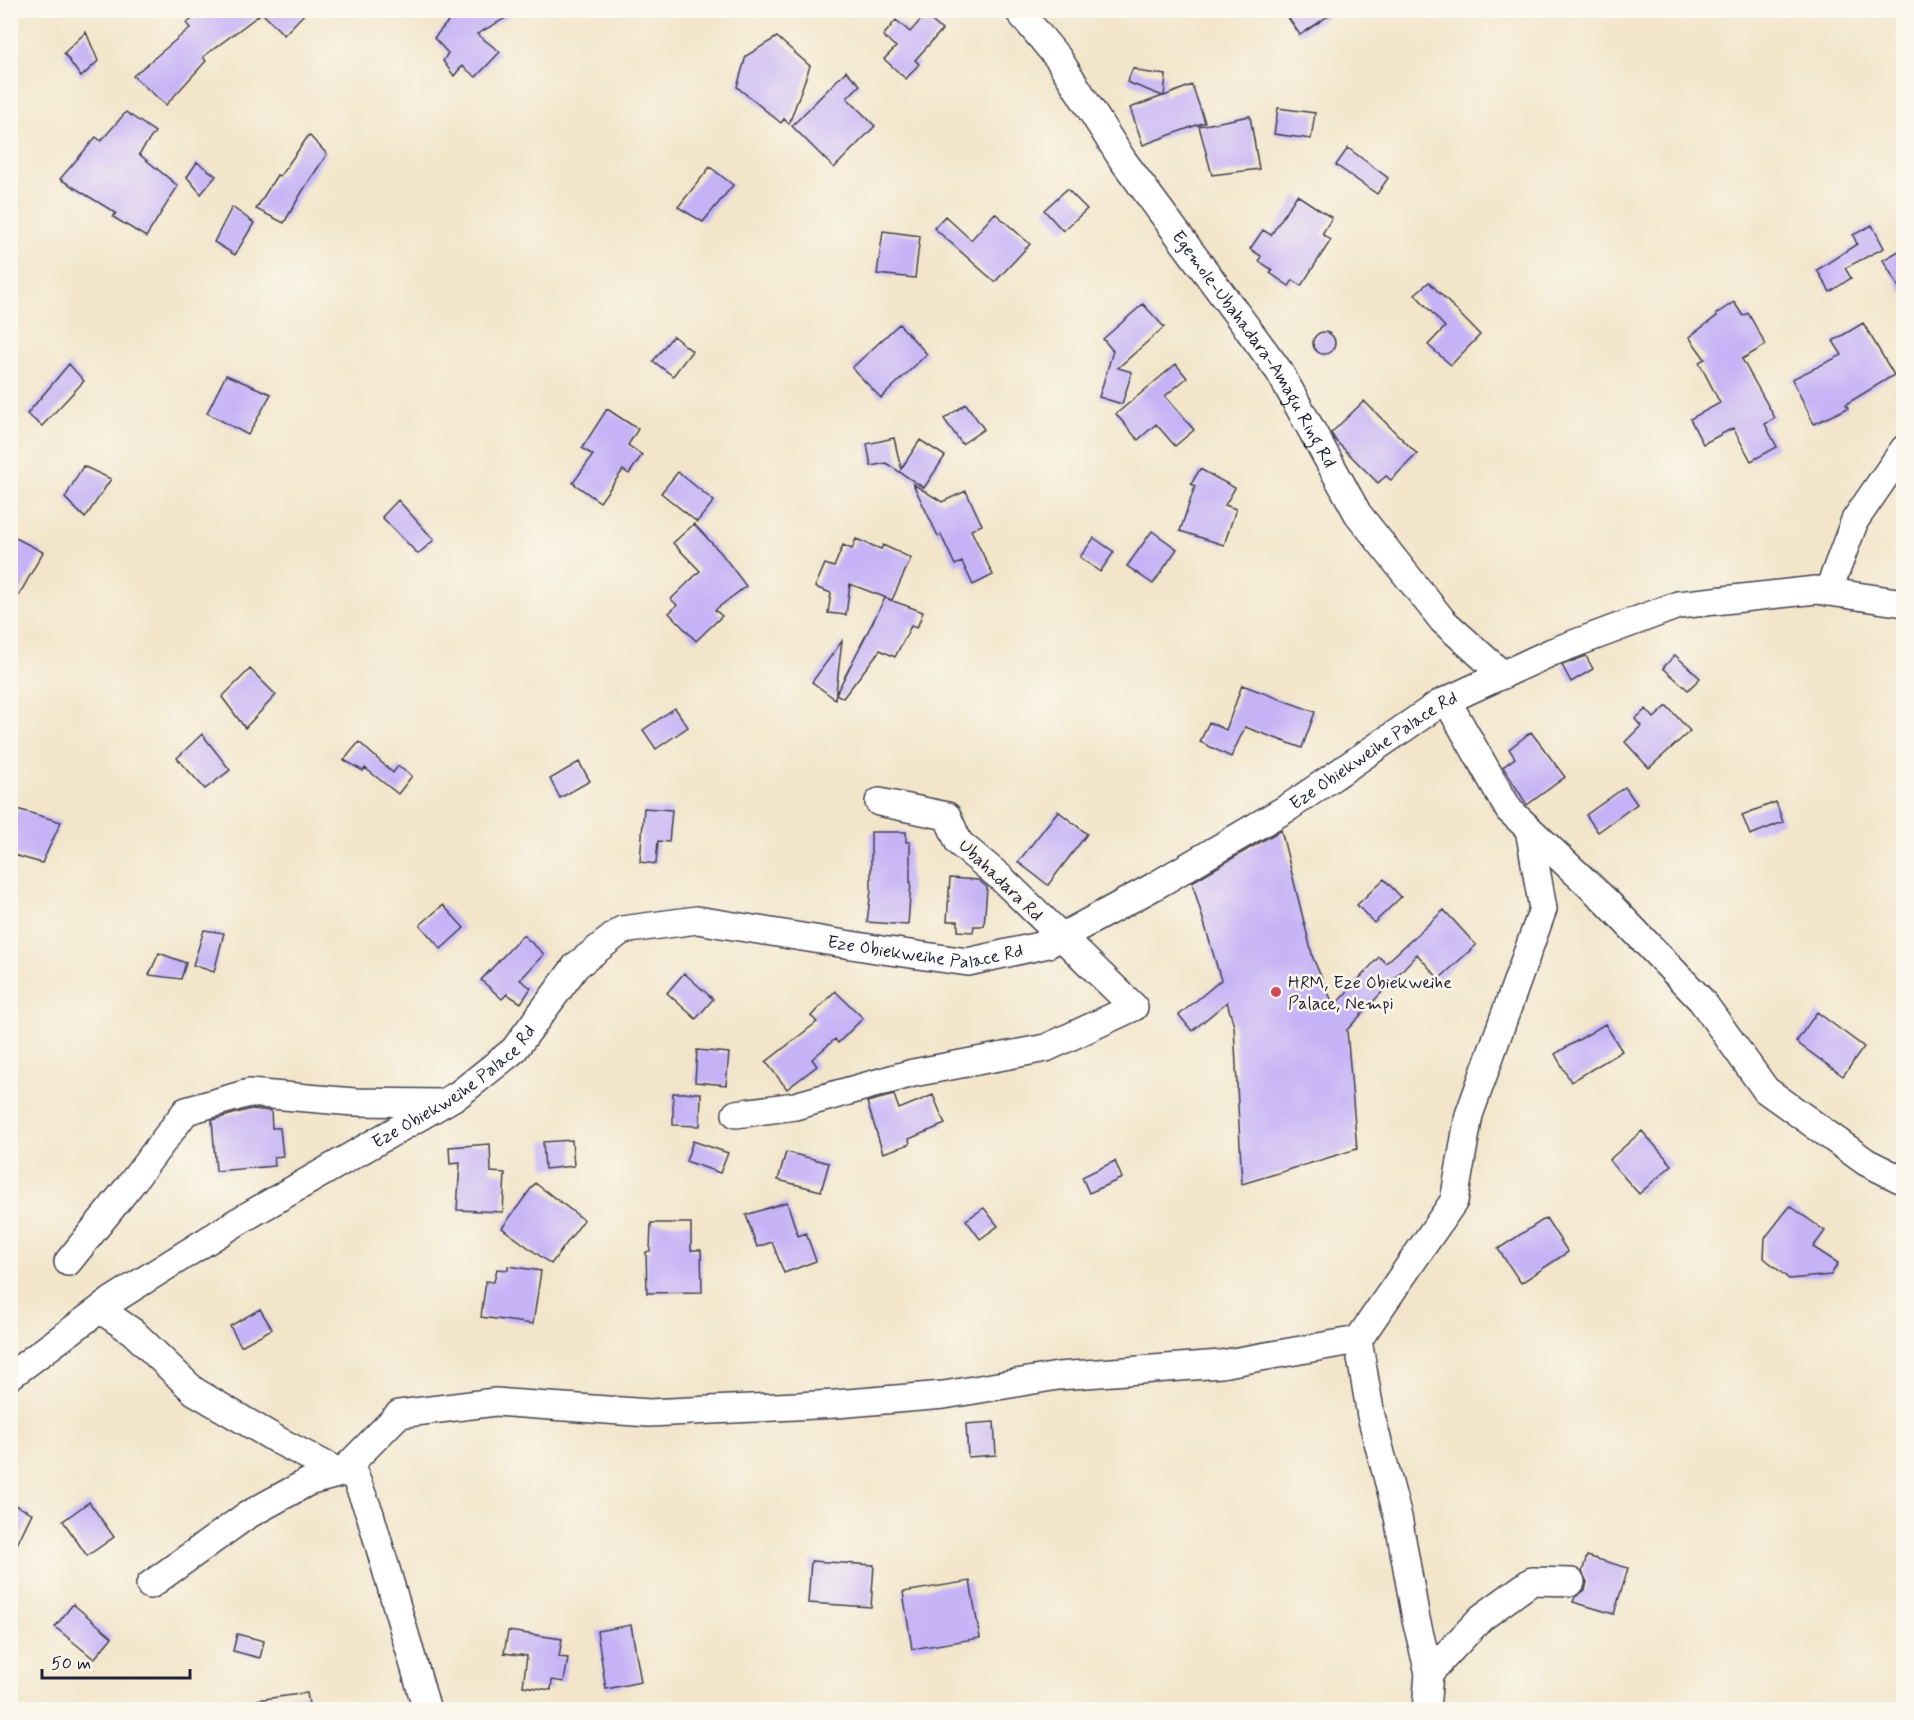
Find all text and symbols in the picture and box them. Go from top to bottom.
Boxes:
street label: Egemole-Ubahadara-Amagu Ring Rd [1166,226,1341,472]
street label: Eze Obiekweihe Palace Rd [1285,686,1461,816]
street label: Ubahadara Rd [953,834,1048,927]
street label: Eze Obiekweihe Palace Rd [826,930,1025,975]
place label: HRM, Eze Obiekweihe Palace, Nempi [1288,971,1452,1016]
marker: HRM, Eze Obiekweihe Palace, Nempi [1269,985,1283,999]
street label: Eze Obiekweihe Palace Rd [368,1020,542,1155]
scale bar [42,1642,190,1680]
text: 50 m [51,1652,91,1676]

